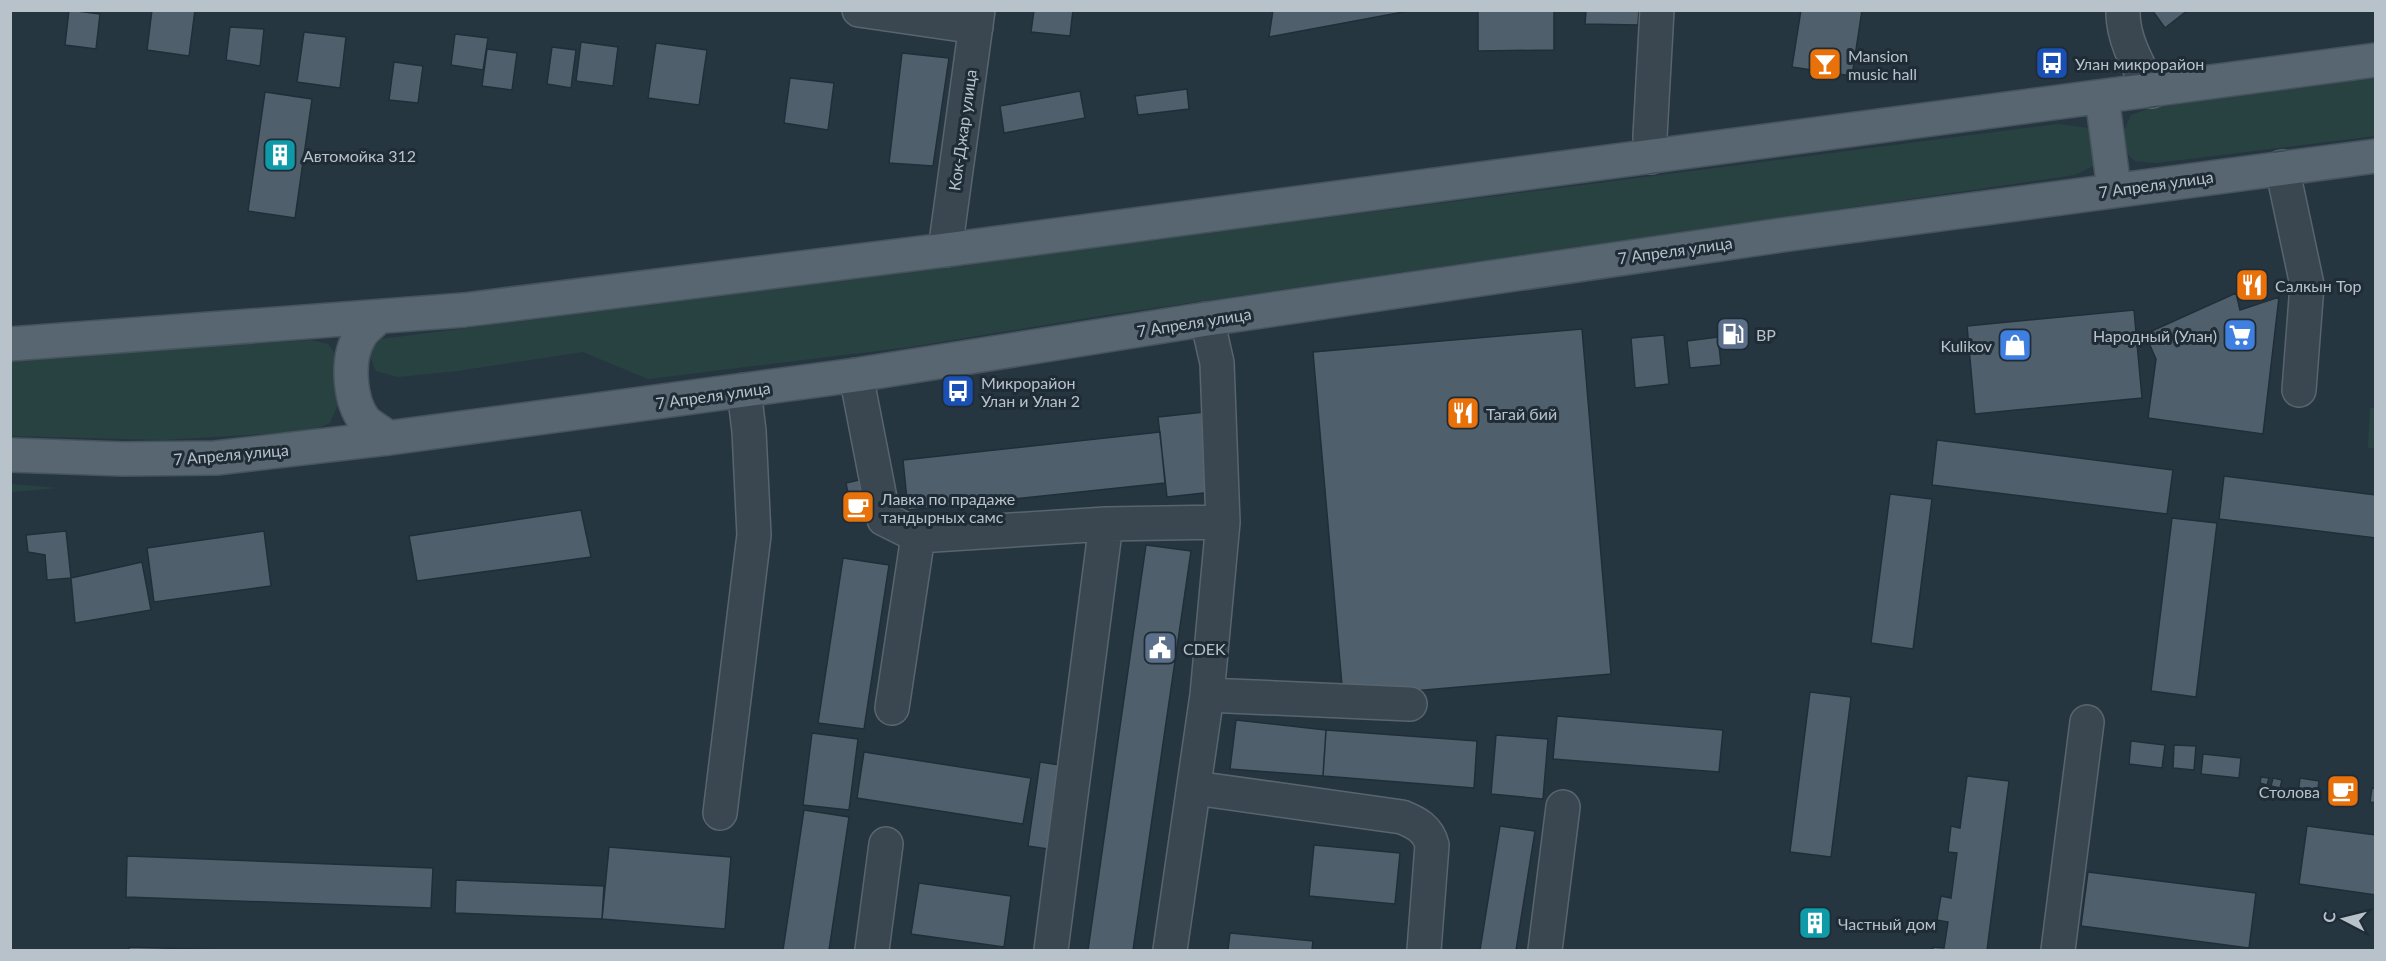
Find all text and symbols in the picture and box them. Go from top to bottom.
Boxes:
bus stop icon: Улан микрорайон [2034,45,2070,81]
bar icon: Mansion music hall [1807,46,1843,82]
place label: Mansion music hall [1848,46,1917,83]
place label: Улан микрорайон [2075,54,2204,73]
street label: Кок-Джар улица [944,68,980,192]
building icon: Автомойка 312 [262,137,298,173]
place label: Автомойка 312 [303,146,416,165]
street label: 7 Апреля улица [2097,167,2215,201]
street label: 7 Апреля улица [1616,233,1734,267]
restaurant icon: Салкын Тор [2234,267,2270,303]
place label: Салкын Тор [2275,276,2361,295]
street label: 7 Апреля улица [1135,304,1253,340]
fuel station icon: BP [1715,316,1751,352]
supermarket icon: Народный (Улан) [2222,317,2258,353]
place label: BP [1756,325,1776,344]
place label: Народный (Улан) [2093,326,2217,345]
shop icon: Kulikov [1997,327,2033,363]
place label: Kulikov [1940,336,1993,355]
bus stop icon: Микрорайон Улан и Улан 2 [940,373,976,409]
place label: Микрорайон Улан и Улан 2 [981,373,1080,410]
street label: 7 Апреля улица [654,378,772,412]
restaurant icon: Тагай бий [1445,395,1481,431]
place label: Тагай бий [1486,404,1557,423]
street label: 7 Апреля улица [173,439,289,469]
cafe icon: Лавка по прадаже тандырных самс [840,489,876,525]
place label: Лавка по прадаже тандырных самс [880,489,1015,526]
public building icon: CDEK [1142,630,1178,666]
place label: CDEK [1183,639,1226,658]
cafe icon: Столова [2325,773,2361,809]
place label: Столова [2259,782,2320,801]
north arrow [2314,889,2374,949]
building icon: Частный дом [1797,905,1833,941]
text: С [2319,910,2339,924]
place label: Частный дом [1838,914,1936,933]

